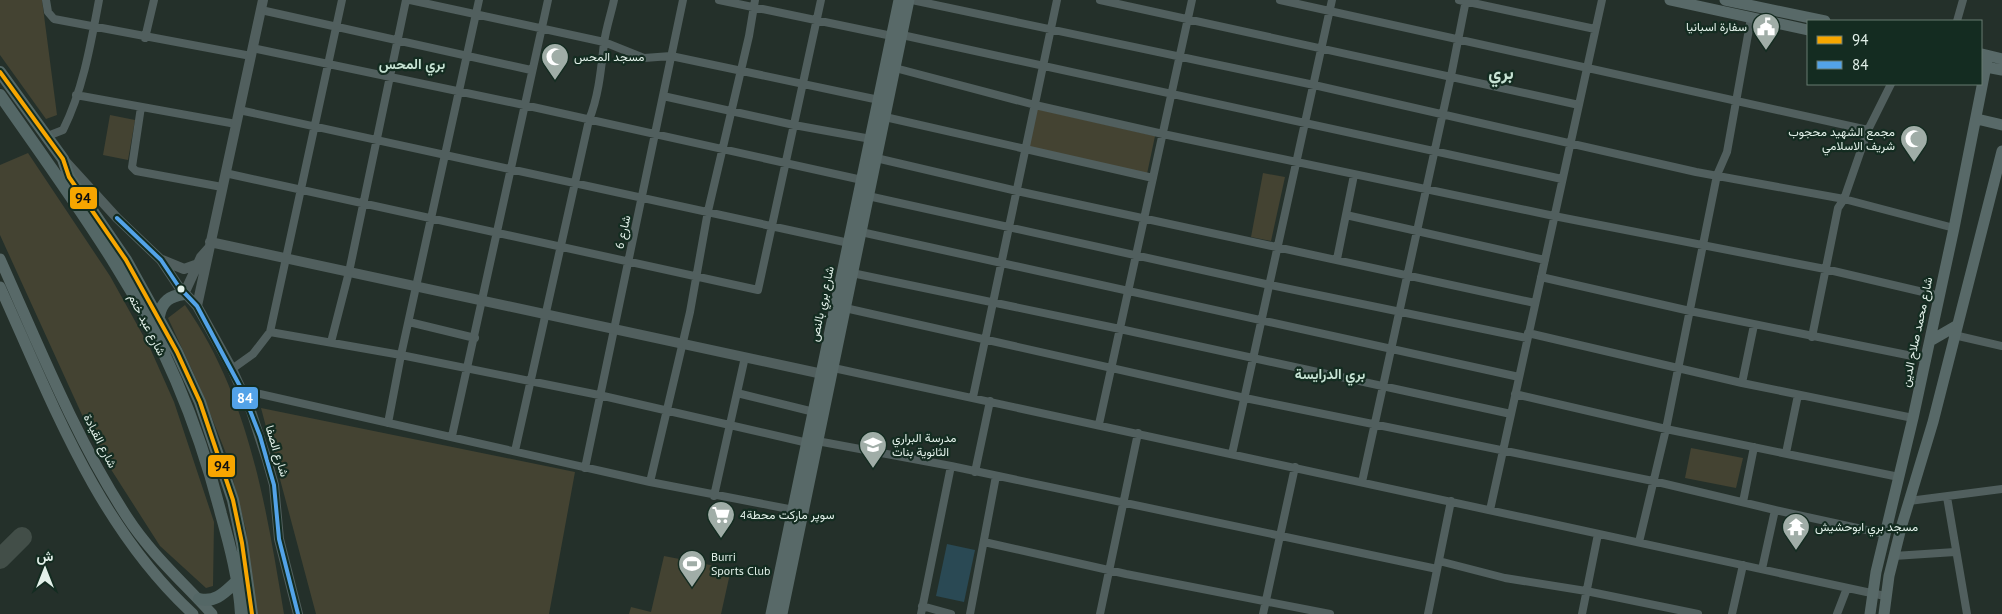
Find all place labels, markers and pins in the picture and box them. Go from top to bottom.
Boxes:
public building icon: سفارة اسبانيا [1751,12,1781,51]
place label: سفارة اسبانيا [1686,19,1747,35]
mosque icon: مسجد المحس [540,42,570,81]
place label: مسجد المحس [574,49,644,65]
place label: مجمع الشهيد محجوب شريف الاسلامي [1788,124,1895,156]
mosque icon: مجمع الشهيد محجوب شريف الاسلامي [1899,124,1929,163]
unlabelled marker [176,284,186,294]
school or university icon: مدرسة البراري الثانوية بنات [858,430,888,469]
place label: مدرسة البراري الثانوية بنات [892,430,956,460]
supermarket icon: سوپر مارکت محطة4 [706,500,736,539]
place label: سوپر مارکت محطة4 [740,507,834,523]
temple icon: مسجد بري ابوحشيش [1781,512,1811,551]
place label: مسجد بري ابوحشيش [1815,519,1918,537]
sports icon: Burri Sports Club [677,549,707,588]
place label: Burri Sports Club [711,549,770,578]

